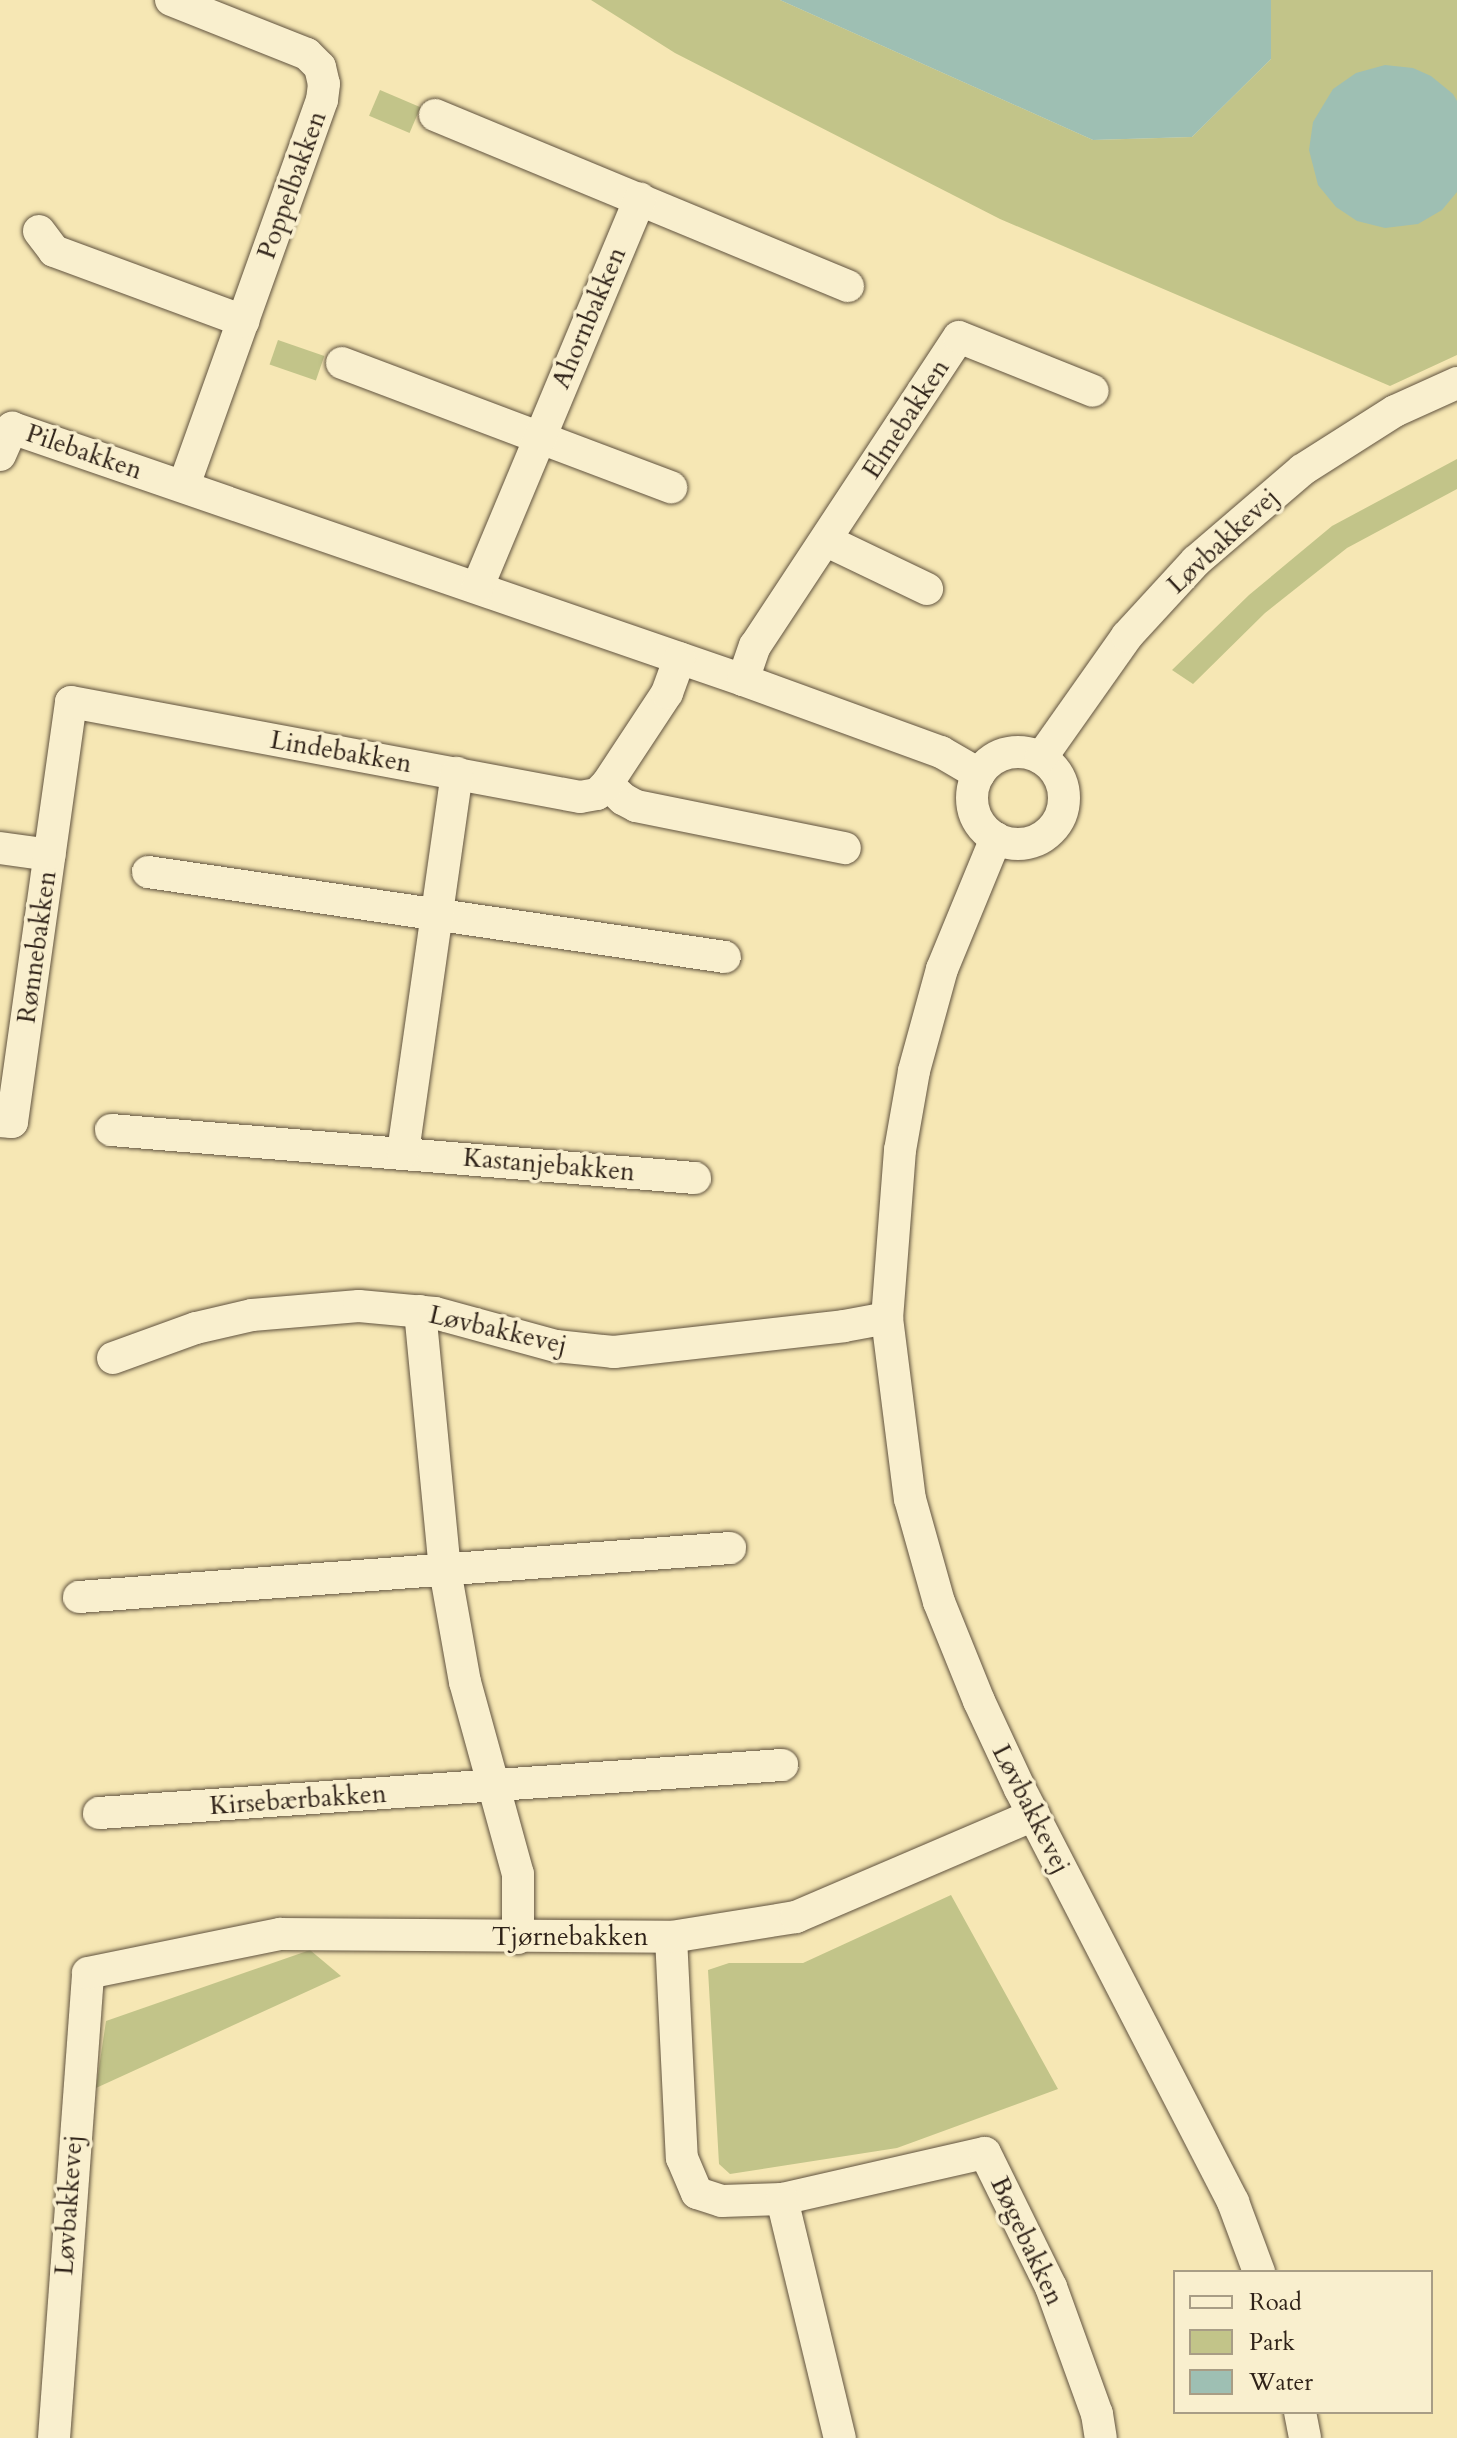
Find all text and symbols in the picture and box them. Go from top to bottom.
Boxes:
street label: Poppelbakken [251,107,333,263]
street label: Ahornbakken [545,243,633,393]
street label: Elmebakken [856,353,956,485]
street label: Pilebakken [22,418,146,486]
street label: Løvbakkevej [1161,482,1285,600]
street label: Lindebakken [268,724,414,780]
street label: Rønnebakken [11,869,63,1025]
street label: Kastanjebakken [462,1142,636,1188]
street label: Løvbakkevej [426,1299,570,1361]
street label: Løvbakkevej [985,1739,1077,1879]
street label: Kirsebærbakken [209,1778,387,1822]
street label: Tjørnebakken [492,1921,648,1953]
street label: Løvbakkevej [49,2134,89,2276]
street label: Bøgebakken [984,2172,1070,2310]
legend [1173,2270,1433,2414]
text: Road [1249,2286,1302,2319]
text: Park [1249,2326,1295,2359]
text: Water [1249,2366,1313,2399]

